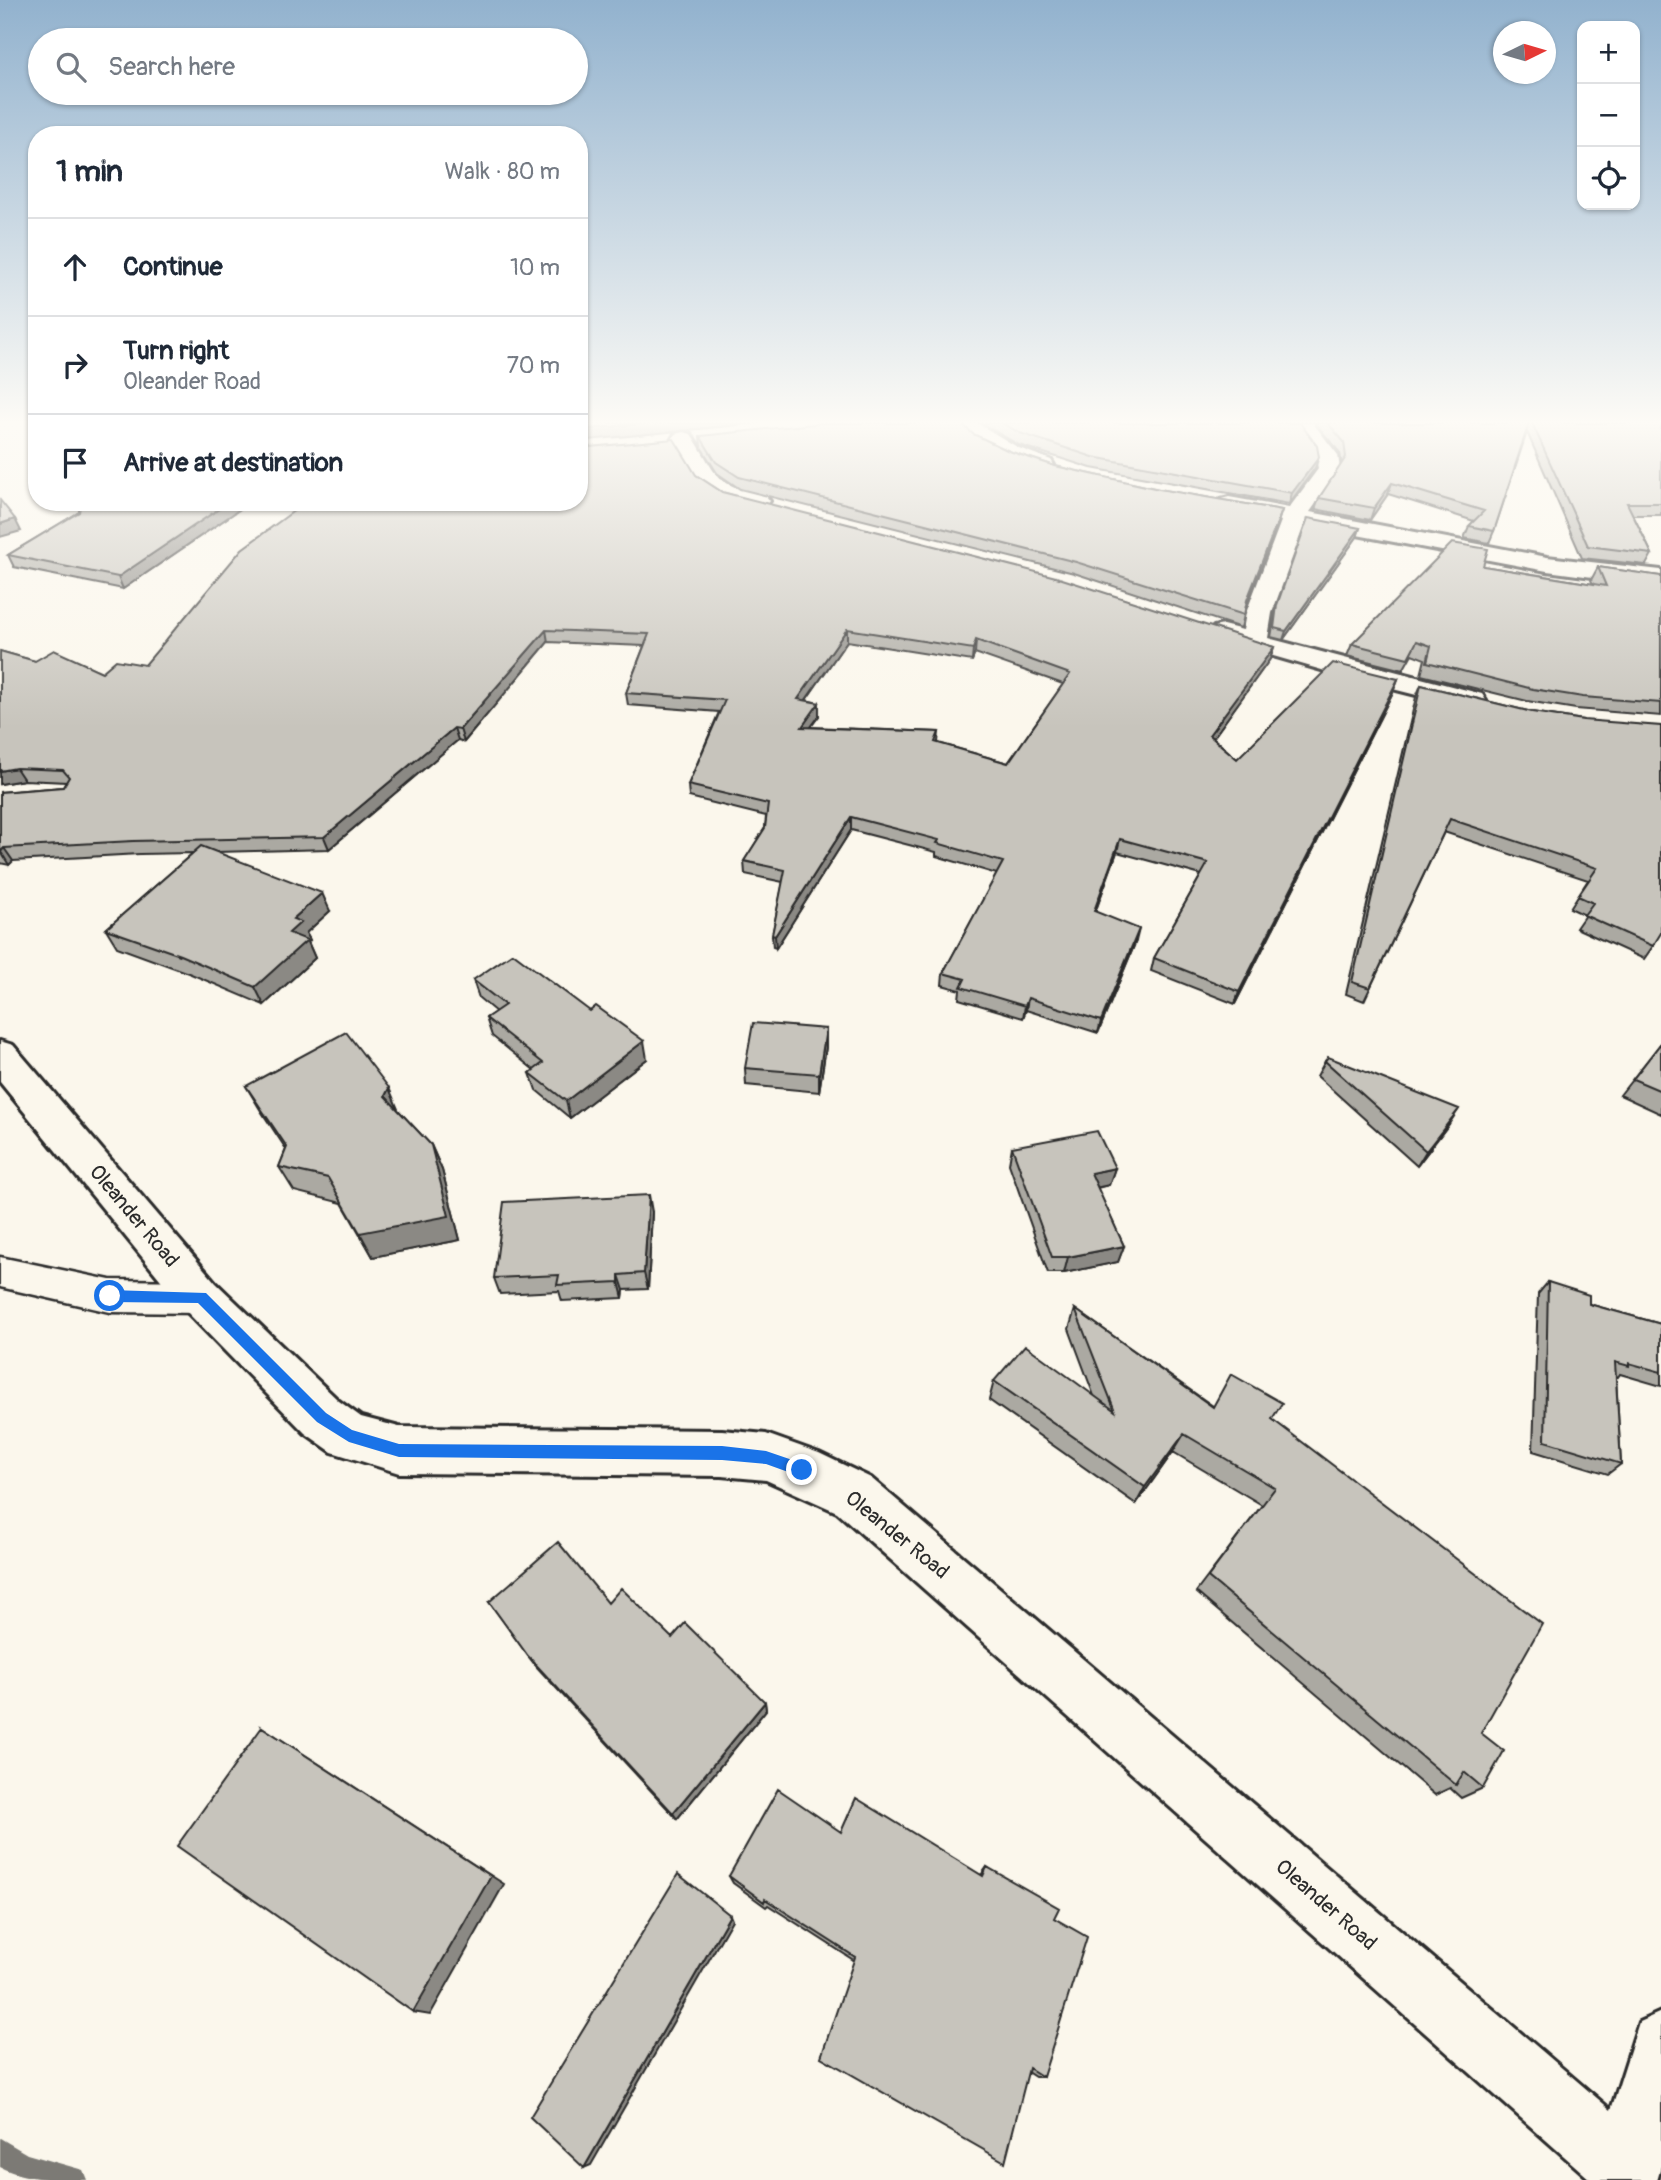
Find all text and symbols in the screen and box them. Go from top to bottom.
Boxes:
north arrow [1493,21,1556,84]
map controls [1577,21,1640,210]
button: + [1577,21,1640,84]
search box [28,28,588,105]
icon: search [52,48,90,86]
text: Search here [108,51,235,83]
button: − [1577,84,1640,147]
button: locate [1577,147,1640,210]
text: 1 min [56,153,123,190]
text: Walk · 80 m [444,157,560,186]
icon: ahead [56,248,94,286]
text: Continue [123,251,223,283]
text: 10 m [510,253,560,282]
text: Turn right [123,335,229,367]
icon: right [56,346,94,384]
text: 70 m [507,351,560,380]
text: Oleander Road [123,367,261,396]
icon: arrive [56,444,94,482]
text: Arrive at destination [123,447,343,479]
street label: Oleander Road [83,1159,185,1273]
route start [94,1280,125,1311]
route end [786,1454,817,1485]
street label: Oleander Road [840,1485,954,1585]
street label: Oleander Road [1270,1853,1382,1957]

